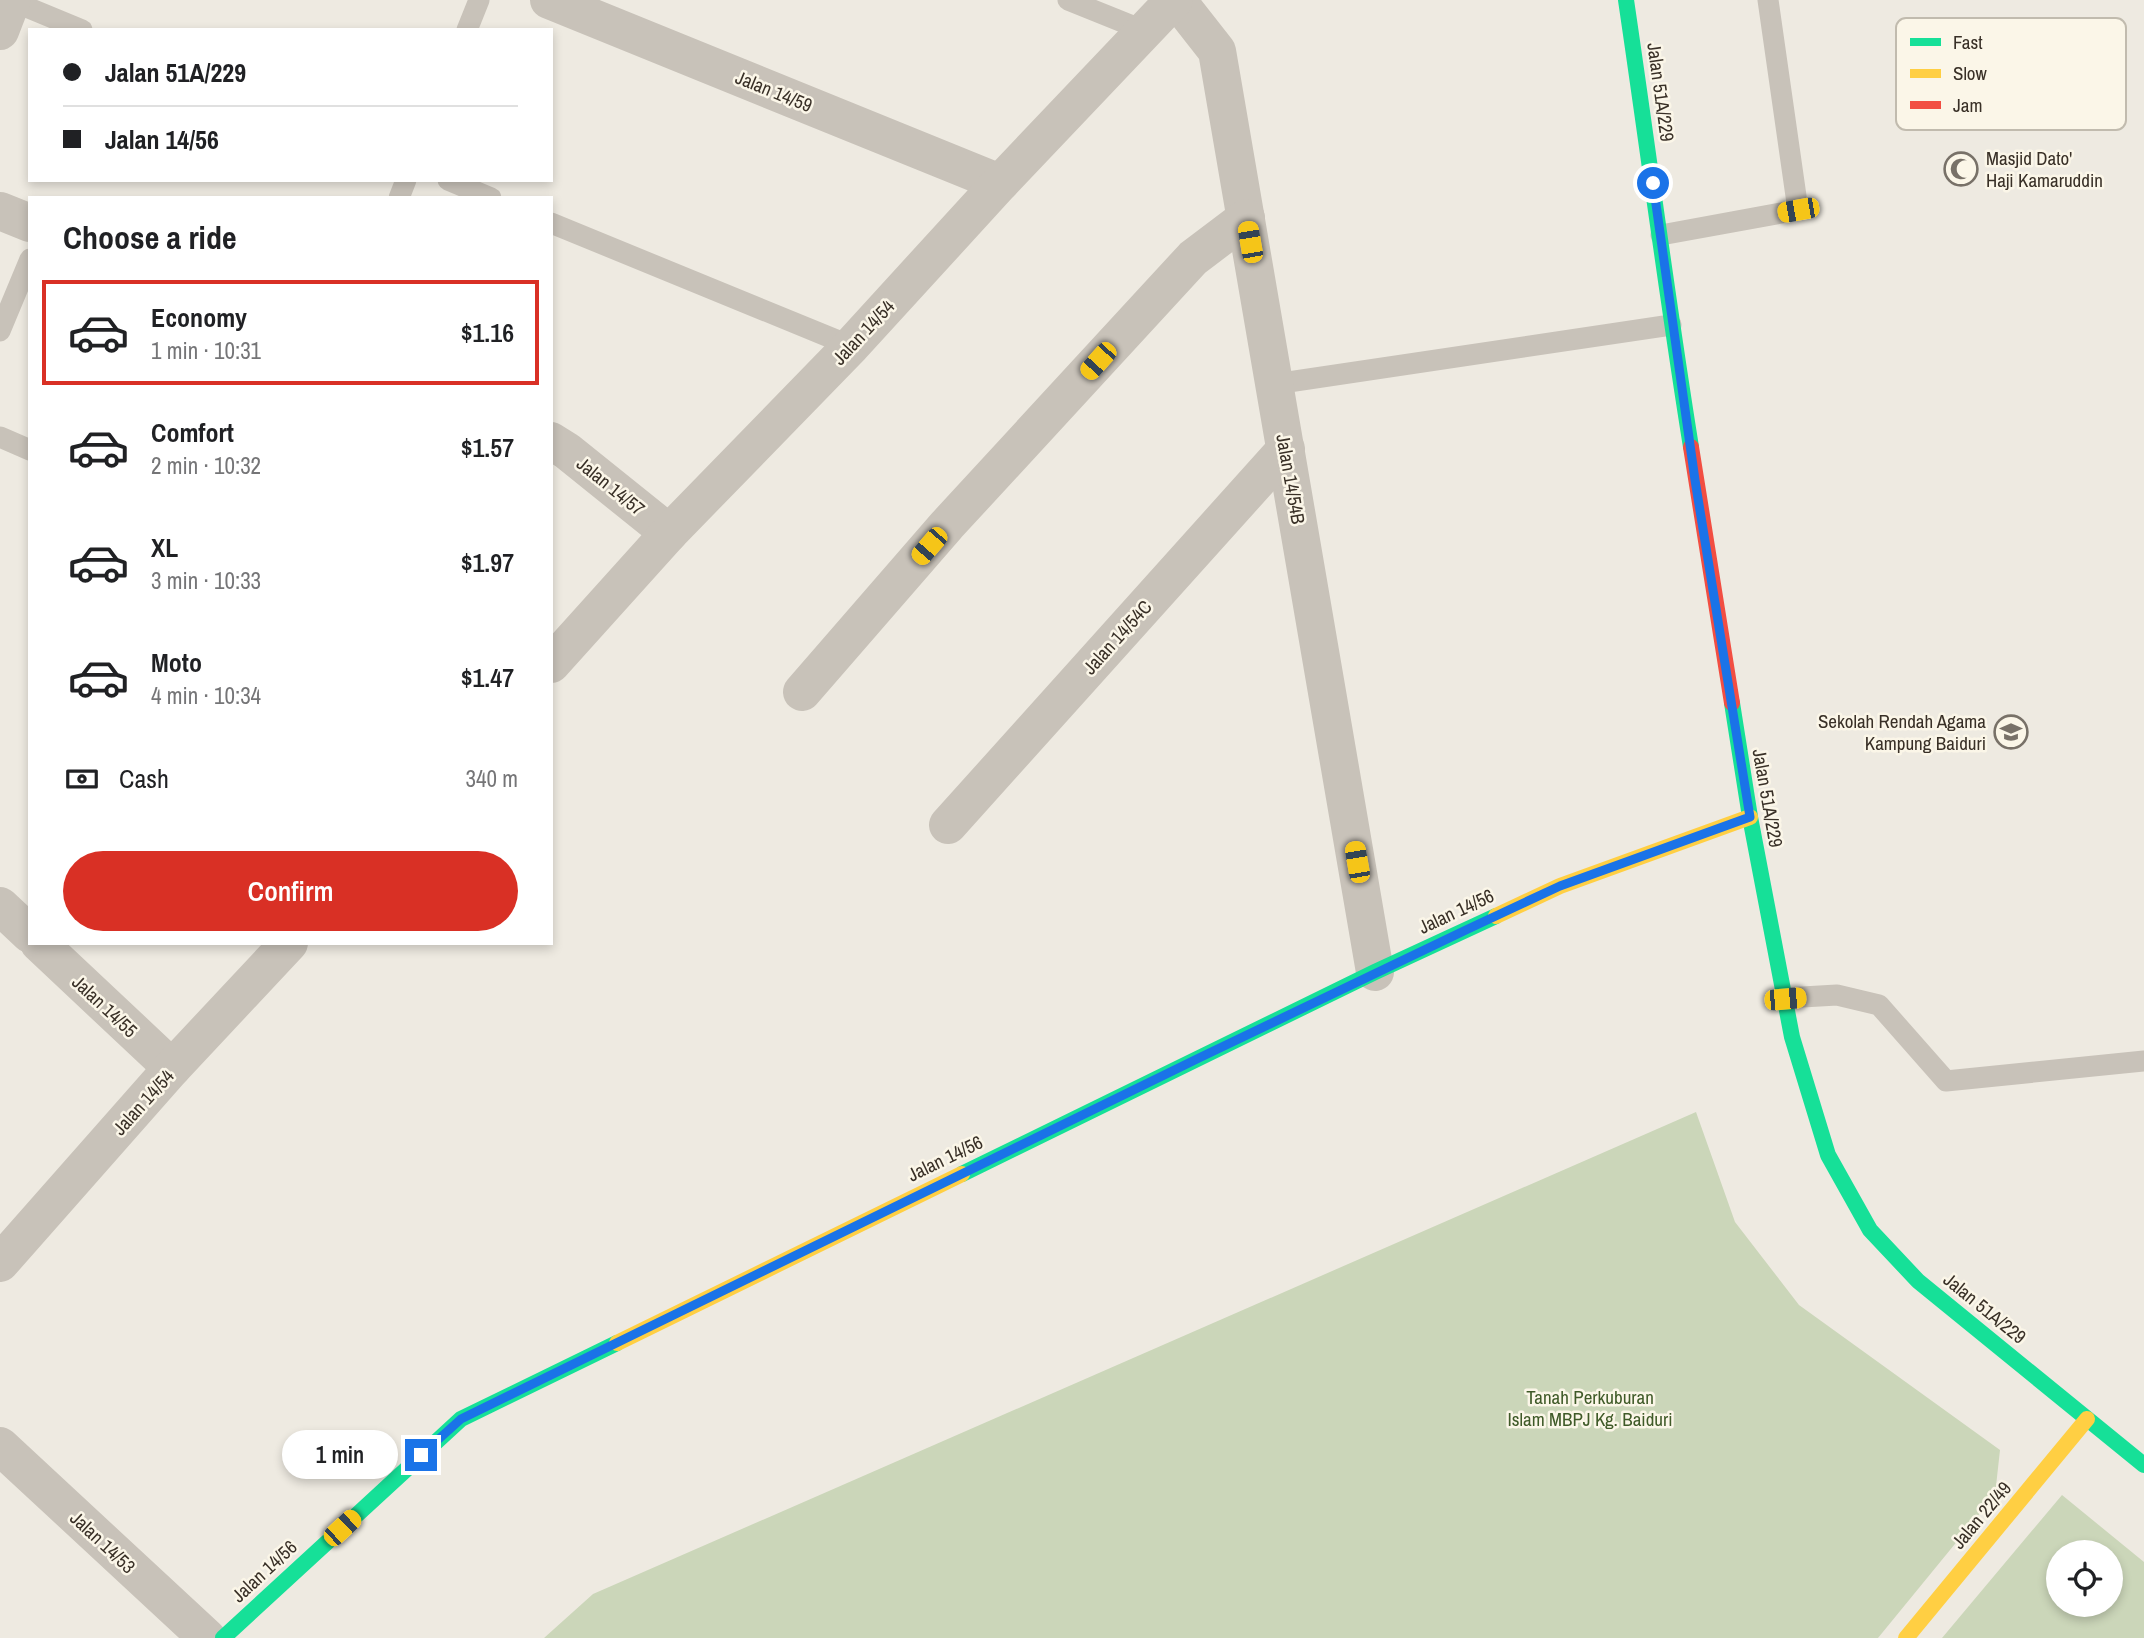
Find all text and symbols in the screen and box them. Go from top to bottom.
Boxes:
legend [1896,18,2126,130]
text: Fast [1953,29,1983,55]
street label: Jalan 51A/229 [1641,41,1681,143]
text: Jalan 51A/229 [105,55,246,90]
text: Slow [1953,60,1988,86]
street label: Jalan 14/59 [732,64,816,118]
text: Jam [1953,92,1982,118]
text: Jalan 14/56 [105,122,219,157]
place label: Masjid Dato' Haji Kamaruddin [1986,145,2103,193]
mosque icon: Masjid Dato' Haji Kamaruddin [1942,150,1980,188]
route start [1637,167,1669,199]
car [1776,196,1821,224]
text: Choose a ride [63,216,237,259]
car [1237,219,1264,265]
street label: Jalan 14/54 [826,293,900,370]
text: Economy [151,300,247,335]
icon: car [67,301,130,364]
text: $1.16 [461,315,514,350]
text: 1 min · 10:31 [151,335,261,366]
car [1077,338,1120,384]
text: Comfort [151,415,234,450]
icon: car [67,416,130,479]
text: $1.57 [461,430,514,465]
street label: Jalan 14/54B [1270,432,1312,526]
text: 2 min · 10:32 [151,450,261,481]
street label: Jalan 14/57 [572,451,651,522]
car [908,523,951,569]
text: XL [151,530,178,565]
icon: car [67,531,130,594]
text: $1.97 [461,545,514,580]
text: 3 min · 10:33 [151,565,261,596]
street label: Jalan 14/54C [1077,594,1157,680]
text: Moto [151,645,202,680]
icon: car [67,646,130,709]
text: $1.47 [461,660,514,695]
text: 4 min · 10:34 [151,680,261,711]
place label: Sekolah Rendah Agama Kampung Baiduri [1818,708,1986,756]
school or university icon: Sekolah Rendah Agama Kampung Baiduri [1992,713,2030,751]
street label: Jalan 51A/229 [1747,747,1789,849]
icon: cash [63,760,101,798]
text: Cash [119,761,169,796]
text: 340 m [466,763,518,794]
car [1344,839,1371,885]
button: Confirm [63,851,518,931]
street label: Jalan 14/56 [1414,882,1498,940]
street label: Jalan 14/55 [67,969,144,1043]
car [1764,987,1807,1011]
street label: Jalan 14/54 [106,1063,180,1141]
street label: Jalan 14/56 [903,1129,987,1187]
street label: Jalan 51A/229 [1938,1267,2032,1349]
park label: Tanah Perkuburan Islam MBPJ Kg. Baiduri [1507,1384,1673,1432]
callout: 1 min [281,1430,396,1480]
text: 1 min [316,1439,364,1470]
route end [405,1439,437,1471]
street label: Jalan 22/49 [1945,1476,2017,1554]
street label: Jalan 14/53 [65,1505,141,1579]
car [320,1506,365,1550]
street label: Jalan 14/56 [226,1534,302,1608]
map controls [2046,1540,2123,1617]
button: locate [2046,1540,2123,1617]

